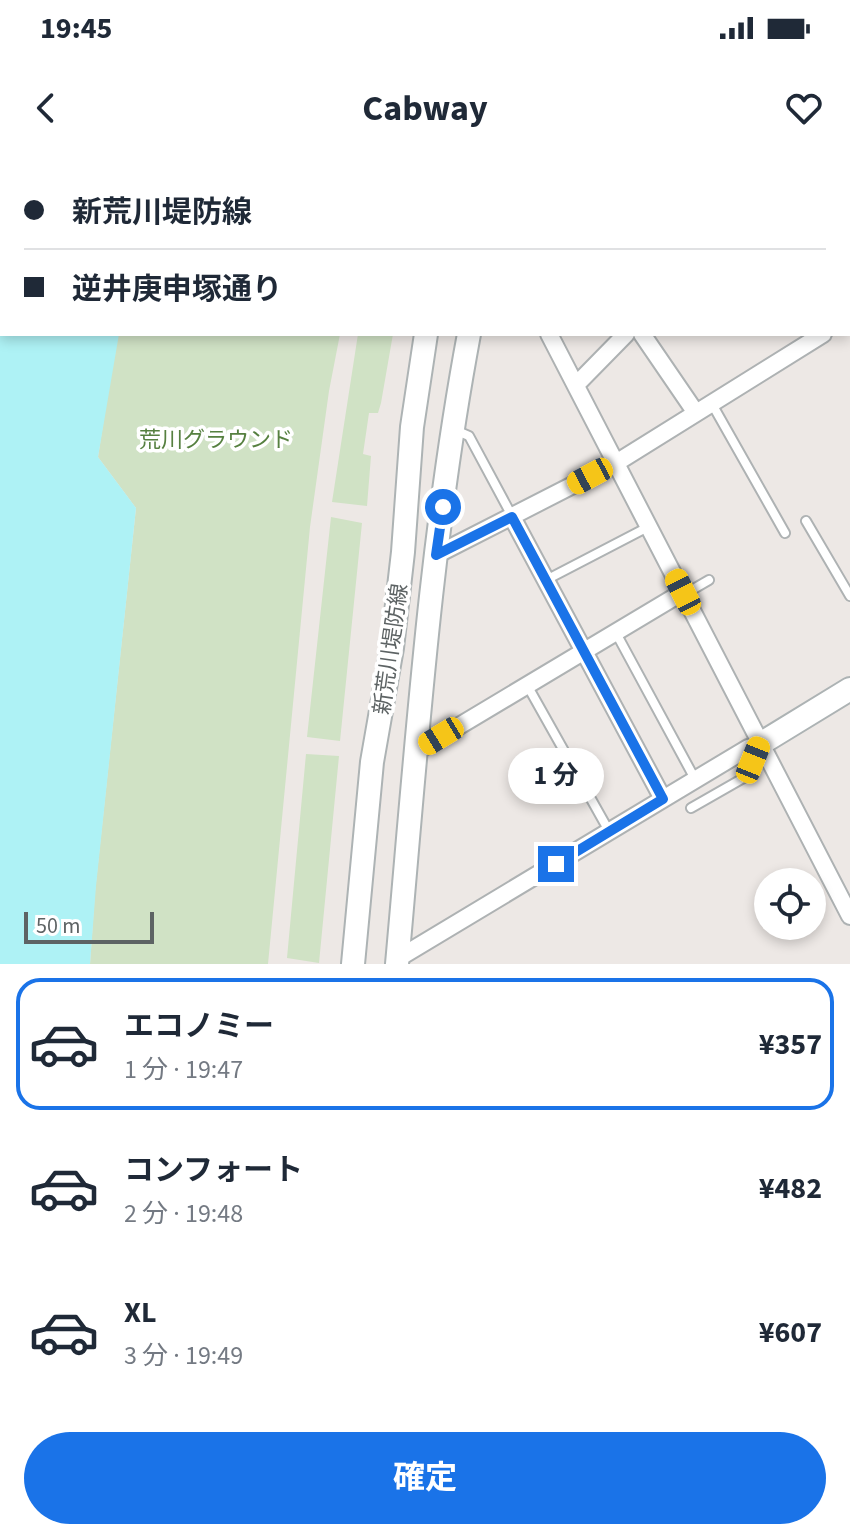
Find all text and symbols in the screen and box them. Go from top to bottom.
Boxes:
text: 19:45 [40,7,112,50]
text: Cabway [362,83,488,134]
icon: back [24,86,68,130]
icon: heart [782,86,826,130]
text: 新荒川堤防線 [72,191,252,234]
text: 逆井庚申塚通り [72,268,282,311]
park label: 荒川グラウンド [139,424,293,456]
car [563,454,617,498]
route start [425,489,461,525]
car [661,565,705,619]
street label: 新荒川堤防線 [366,582,416,717]
car [414,713,468,759]
car [733,733,773,787]
callout: 1 分 [508,748,604,804]
text: 1 分 [534,757,578,794]
route end [538,846,574,882]
map controls [754,868,826,940]
button: locate [754,868,826,940]
scale bar [24,908,154,944]
text: 50 m [36,910,81,942]
text: エコノミー [124,1005,274,1048]
icon: car [28,1008,100,1080]
text: ¥357 [759,1023,822,1066]
text: 1 分 · 19:47 [124,1051,243,1088]
text: コンフォート [124,1149,303,1192]
icon: car [28,1152,100,1224]
text: ¥482 [759,1167,822,1210]
text: 2 分 · 19:48 [124,1195,243,1232]
text: XL [124,1291,157,1334]
icon: car [28,1296,100,1368]
text: ¥607 [759,1311,822,1354]
text: 3 分 · 19:49 [124,1337,243,1374]
button: 確定 [24,1432,826,1524]

